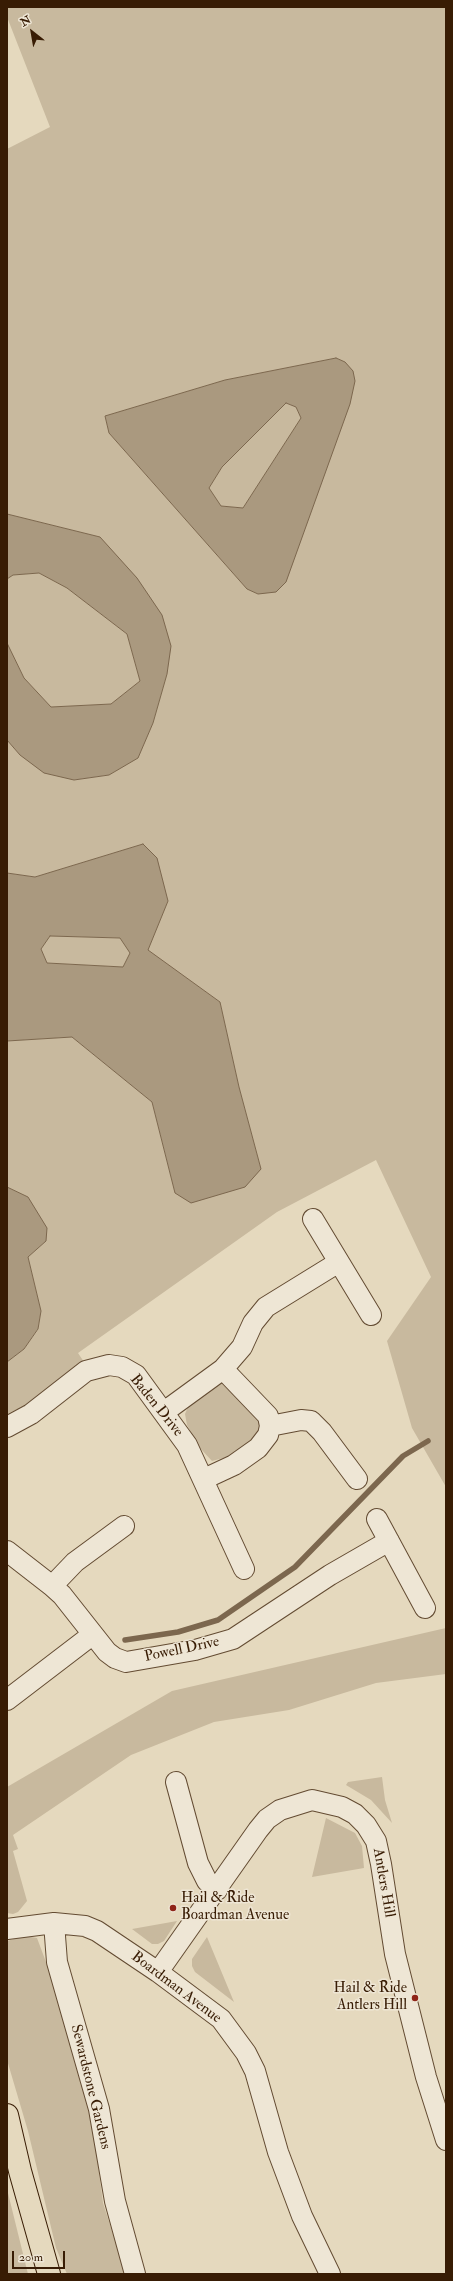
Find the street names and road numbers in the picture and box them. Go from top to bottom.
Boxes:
street label: Baden Drive [125,1371,187,1441]
street label: Powell Drive [143,1633,221,1667]
street label: Antlers Hill [368,1847,398,1919]
street label: Boardman Avenue [127,1948,225,2028]
street label: Sewardstone Gardens [66,2023,114,2151]

